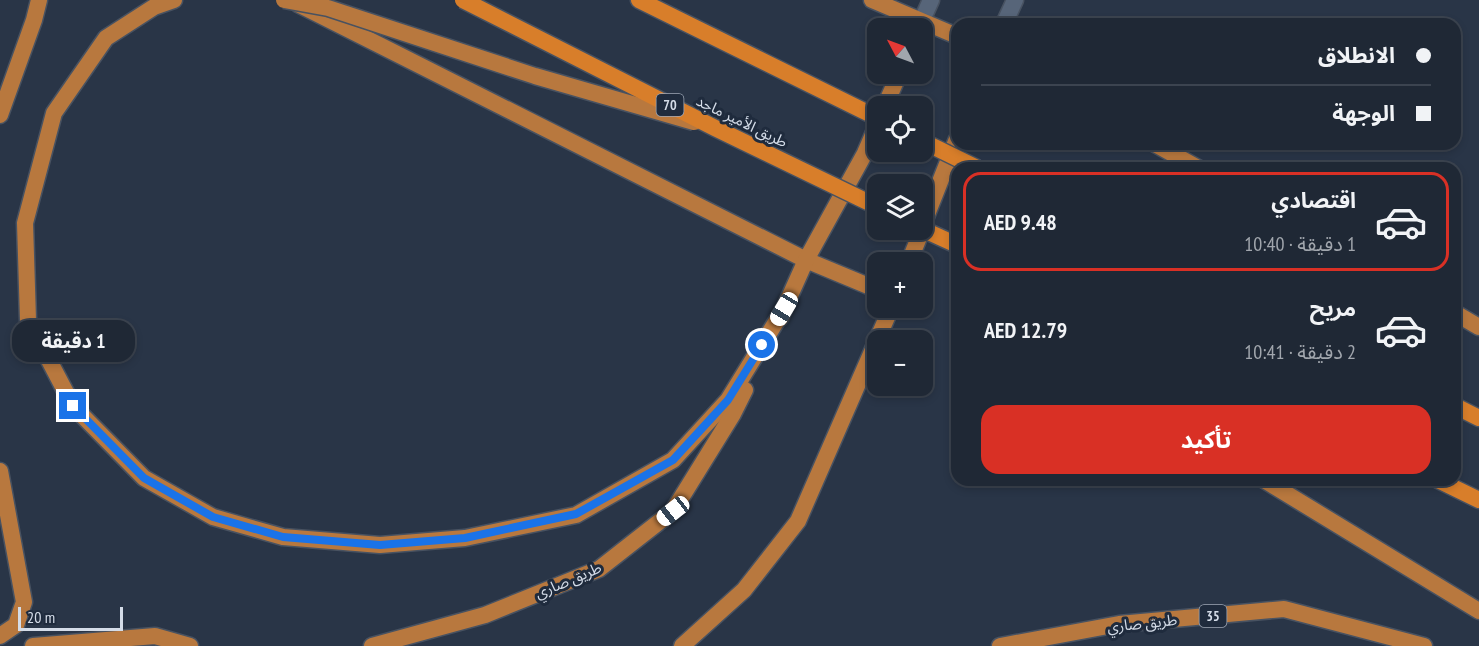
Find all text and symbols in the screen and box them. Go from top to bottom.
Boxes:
north arrow [867,18,933,84]
map controls [867,18,933,396]
text: الانطلاق [1318,41,1395,69]
street label: طريق الأمير ماجد [693,91,791,152]
road number: 70 [656,94,684,116]
button: locate [867,96,933,162]
text: الوجهة [1332,99,1395,127]
button: layers [867,174,933,240]
text: اقتصادي [1271,186,1356,214]
icon: car [1374,195,1428,249]
text: AED 9.48 [984,208,1057,236]
text: 1 دقيقة · 10:40 [1244,231,1356,257]
button: + [867,252,933,318]
car [767,289,801,329]
text: مريح [1310,294,1356,322]
icon: car [1374,303,1428,357]
text: AED 12.79 [984,316,1067,344]
callout: 1 دقيقة [11,319,134,361]
text: 1 دقيقة [42,328,105,354]
button: − [867,330,933,396]
route start [748,331,775,358]
text: 2 دقيقة · 10:41 [1244,339,1356,365]
route end [59,392,86,419]
button: تأكيد [981,405,1431,474]
car [653,493,693,529]
street label: طريق صاري [532,558,605,605]
scale bar [18,604,123,632]
road number: 35 [1200,605,1226,627]
text: 20 m [27,607,55,627]
street label: طريق صاري [1106,610,1178,639]

